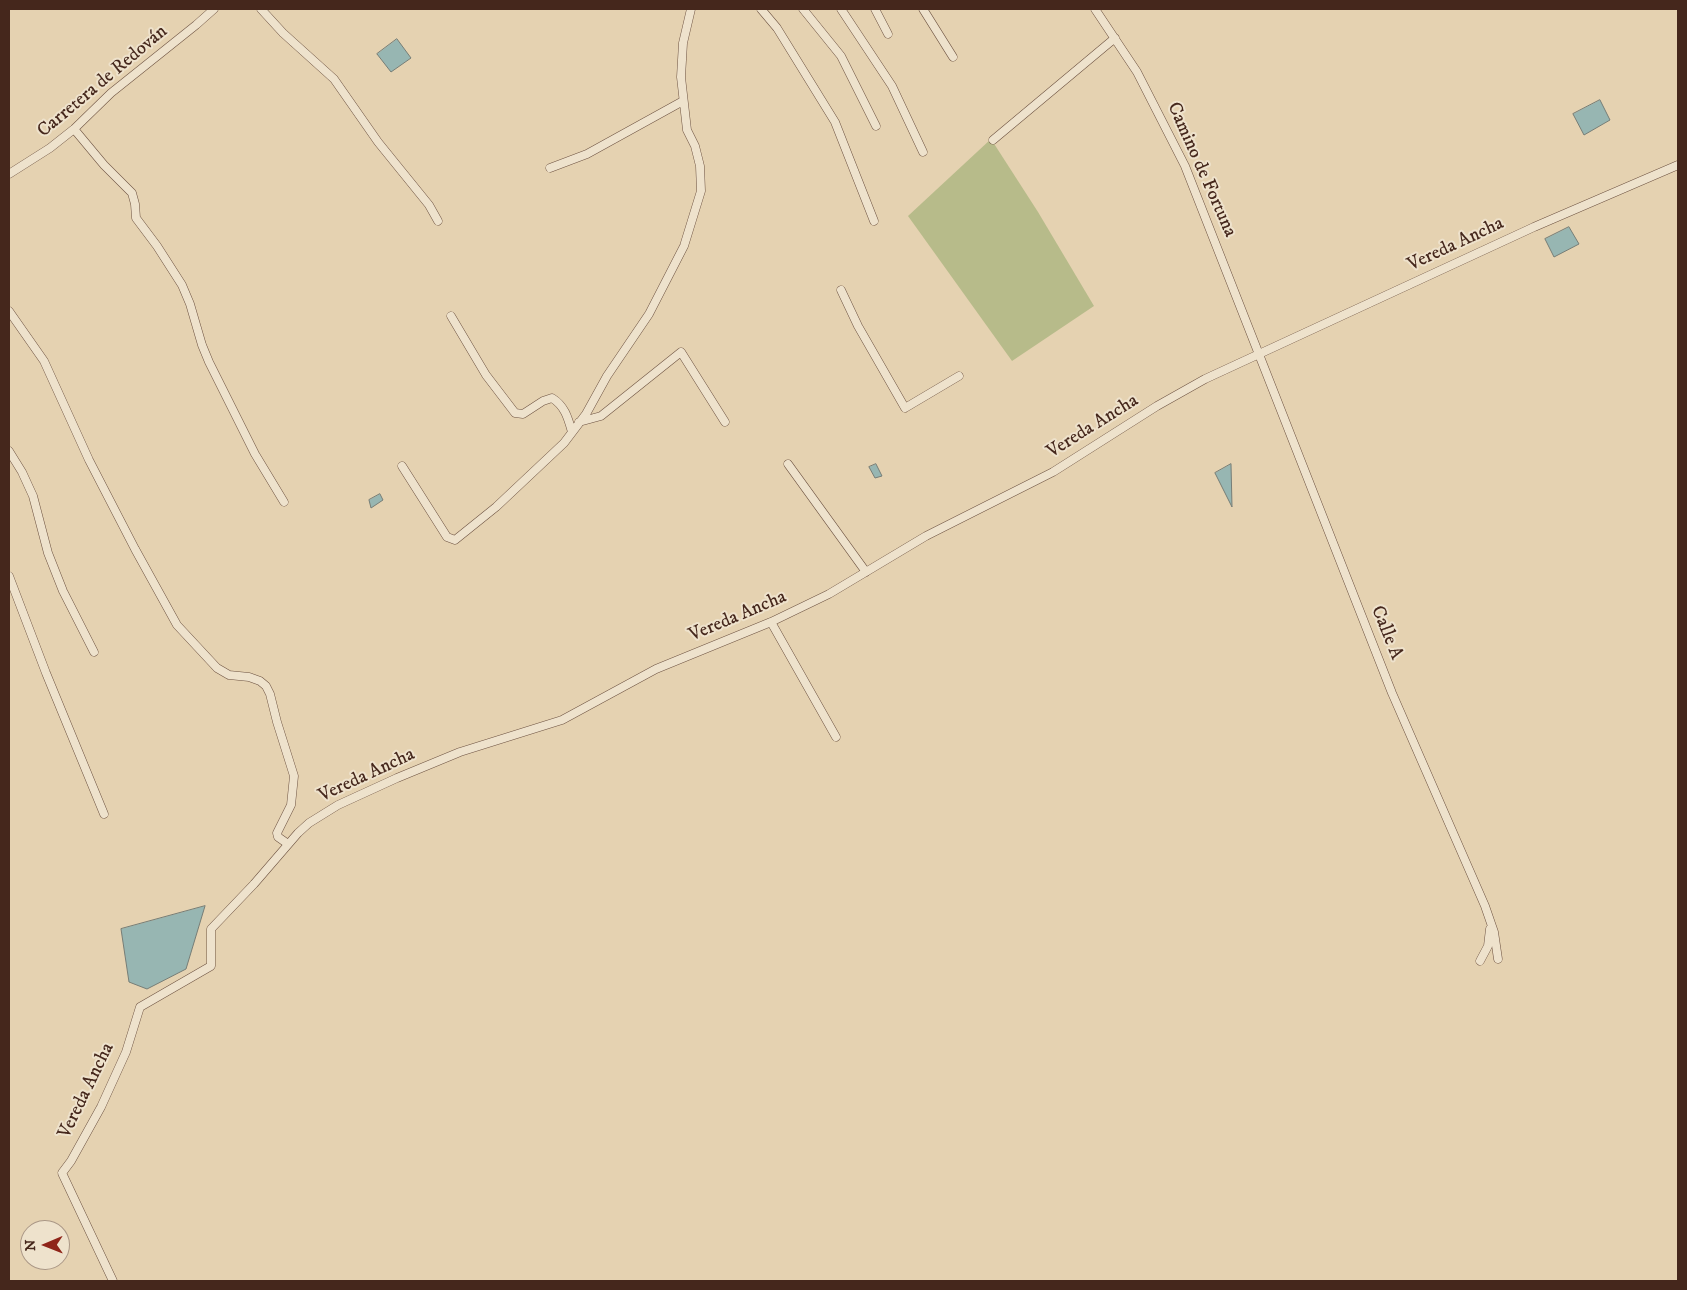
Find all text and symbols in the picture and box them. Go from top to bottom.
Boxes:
street label: Carretera de Redován [33,21,173,143]
street label: Camino de Fortuna [1161,99,1241,241]
street label: Vereda Ancha [1404,213,1508,277]
street label: Vereda Ancha [1043,390,1143,464]
street label: Vereda Ancha [686,586,790,648]
street label: Calle A [1365,603,1407,663]
street label: Vereda Ancha [315,744,419,808]
street label: Vereda Ancha [54,1039,120,1143]
north arrow [20,1220,70,1270]
text: N [22,1239,40,1251]

